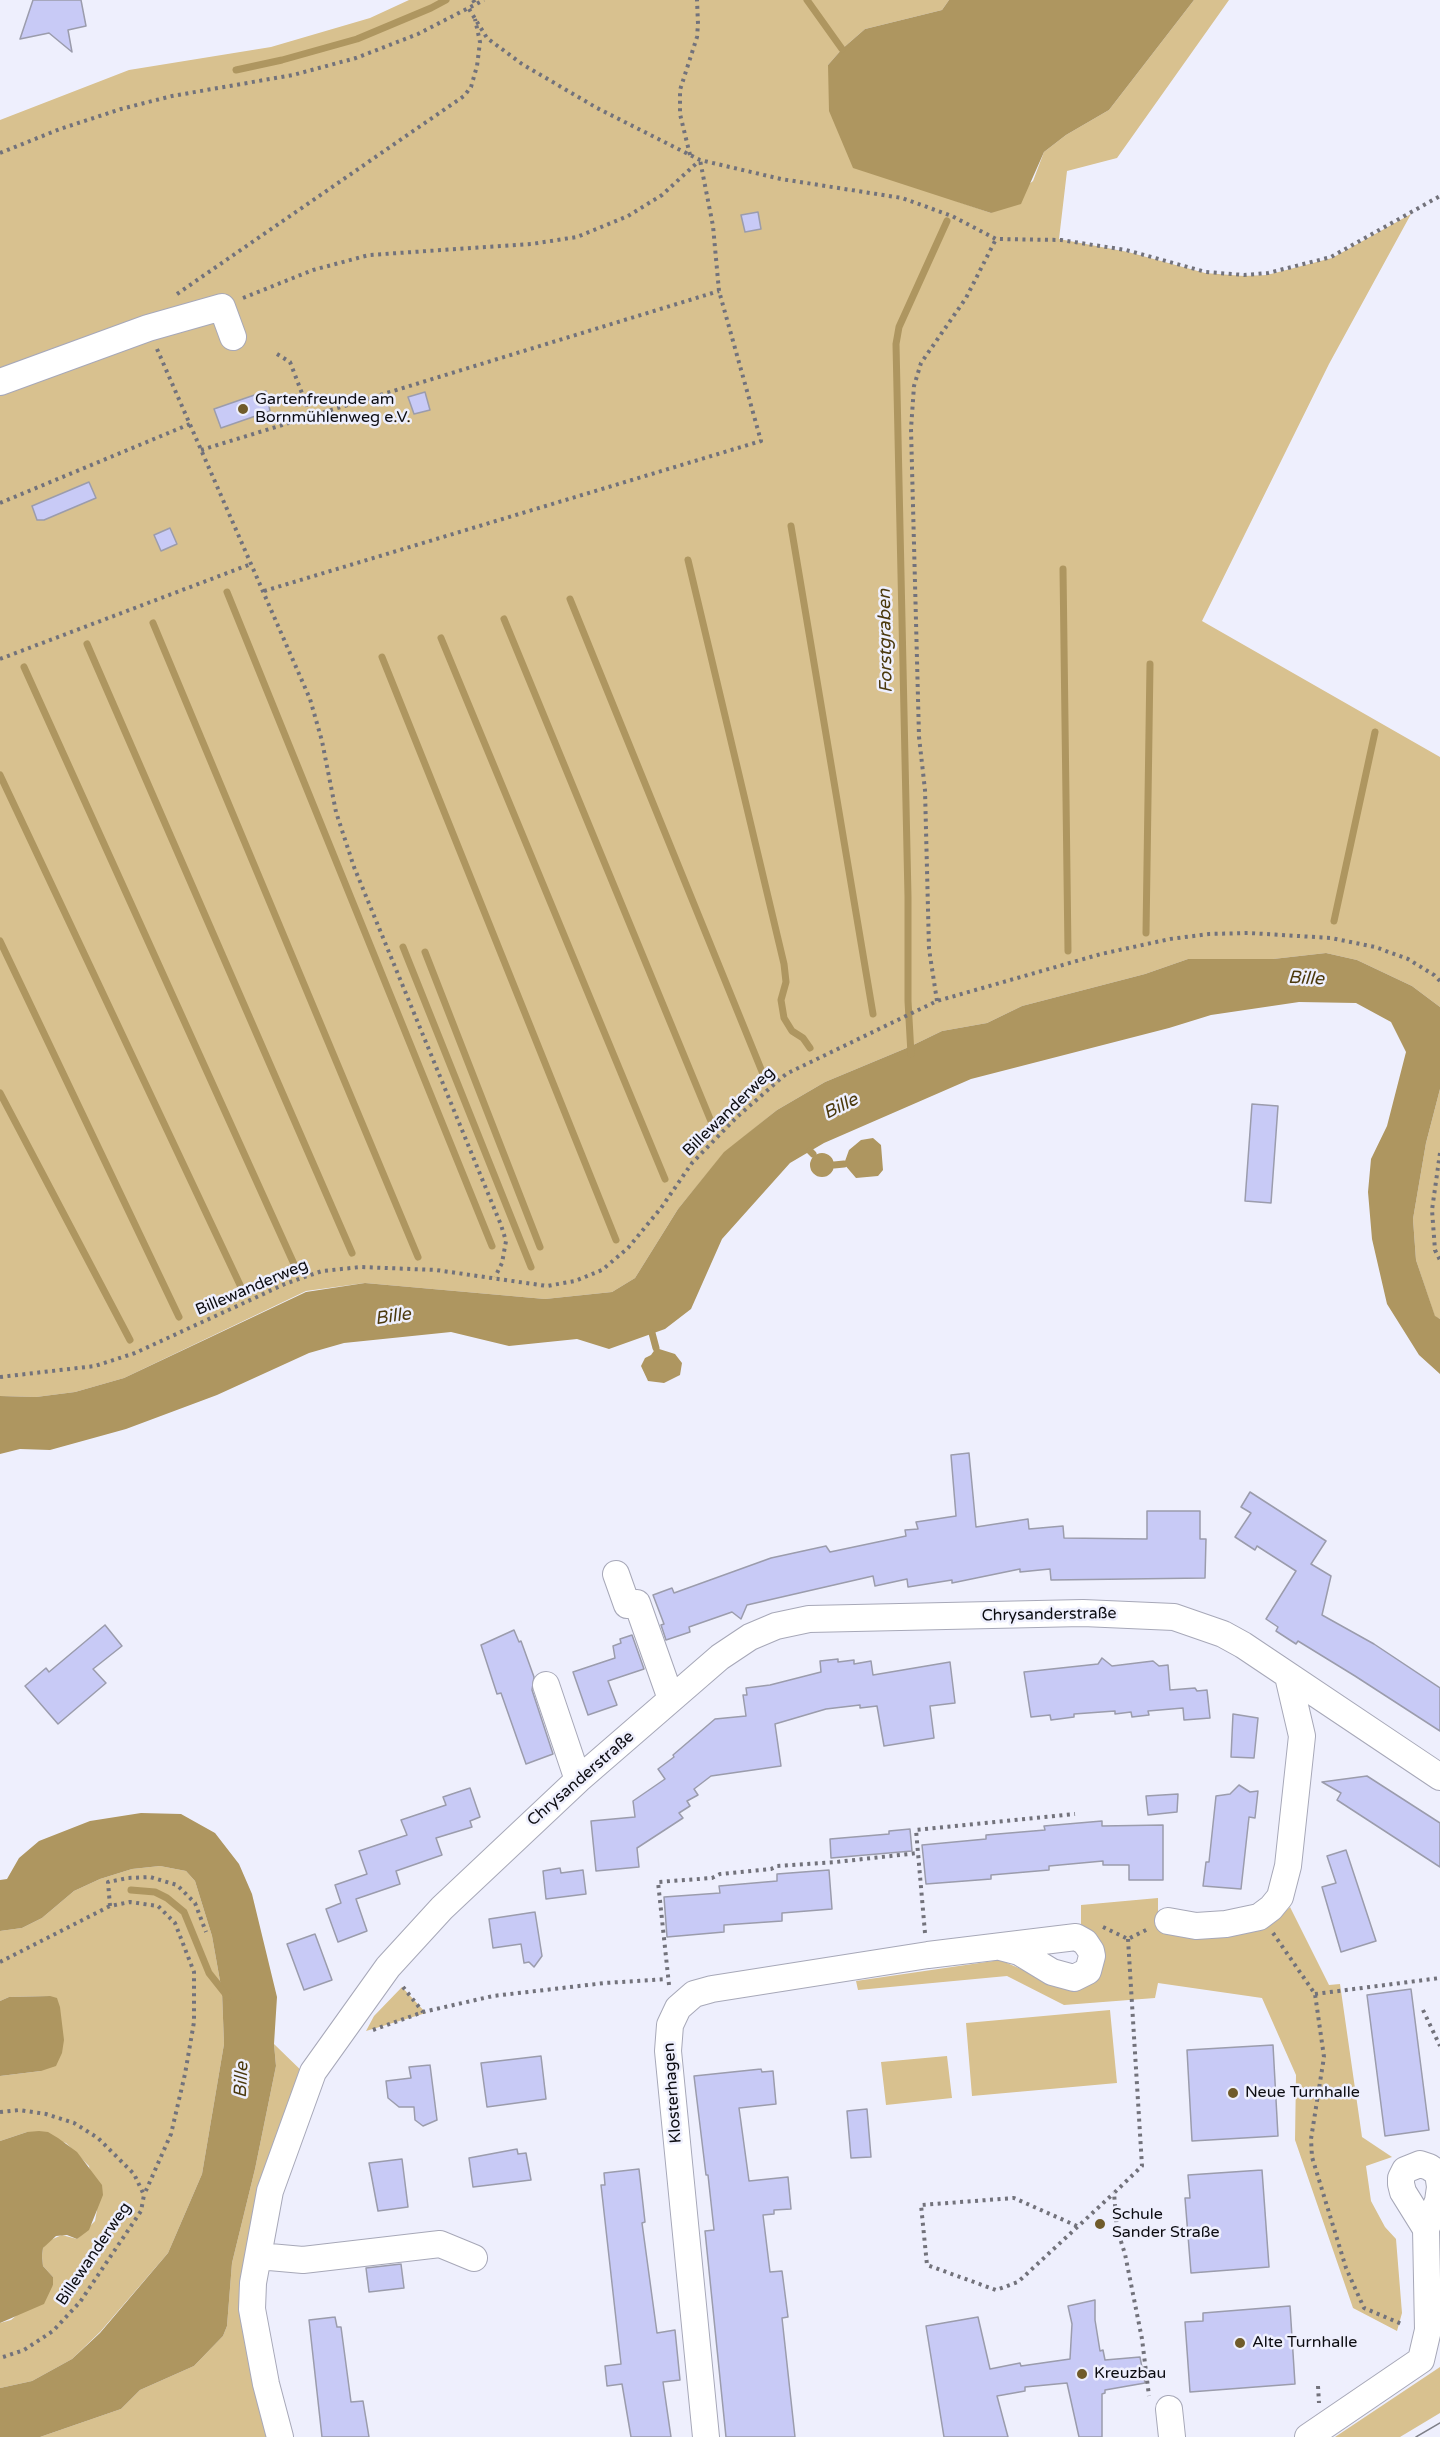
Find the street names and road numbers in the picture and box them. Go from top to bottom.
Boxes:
street label: Billewanderweg [679,1063,779,1161]
street label: Billewanderweg [193,1256,311,1320]
street label: Chrysanderstraße [981,1604,1117,1626]
street label: Chrysanderstraße [524,1727,638,1831]
street label: Klosterhagen [660,2042,686,2144]
street label: Billewanderweg [52,2199,136,2309]

